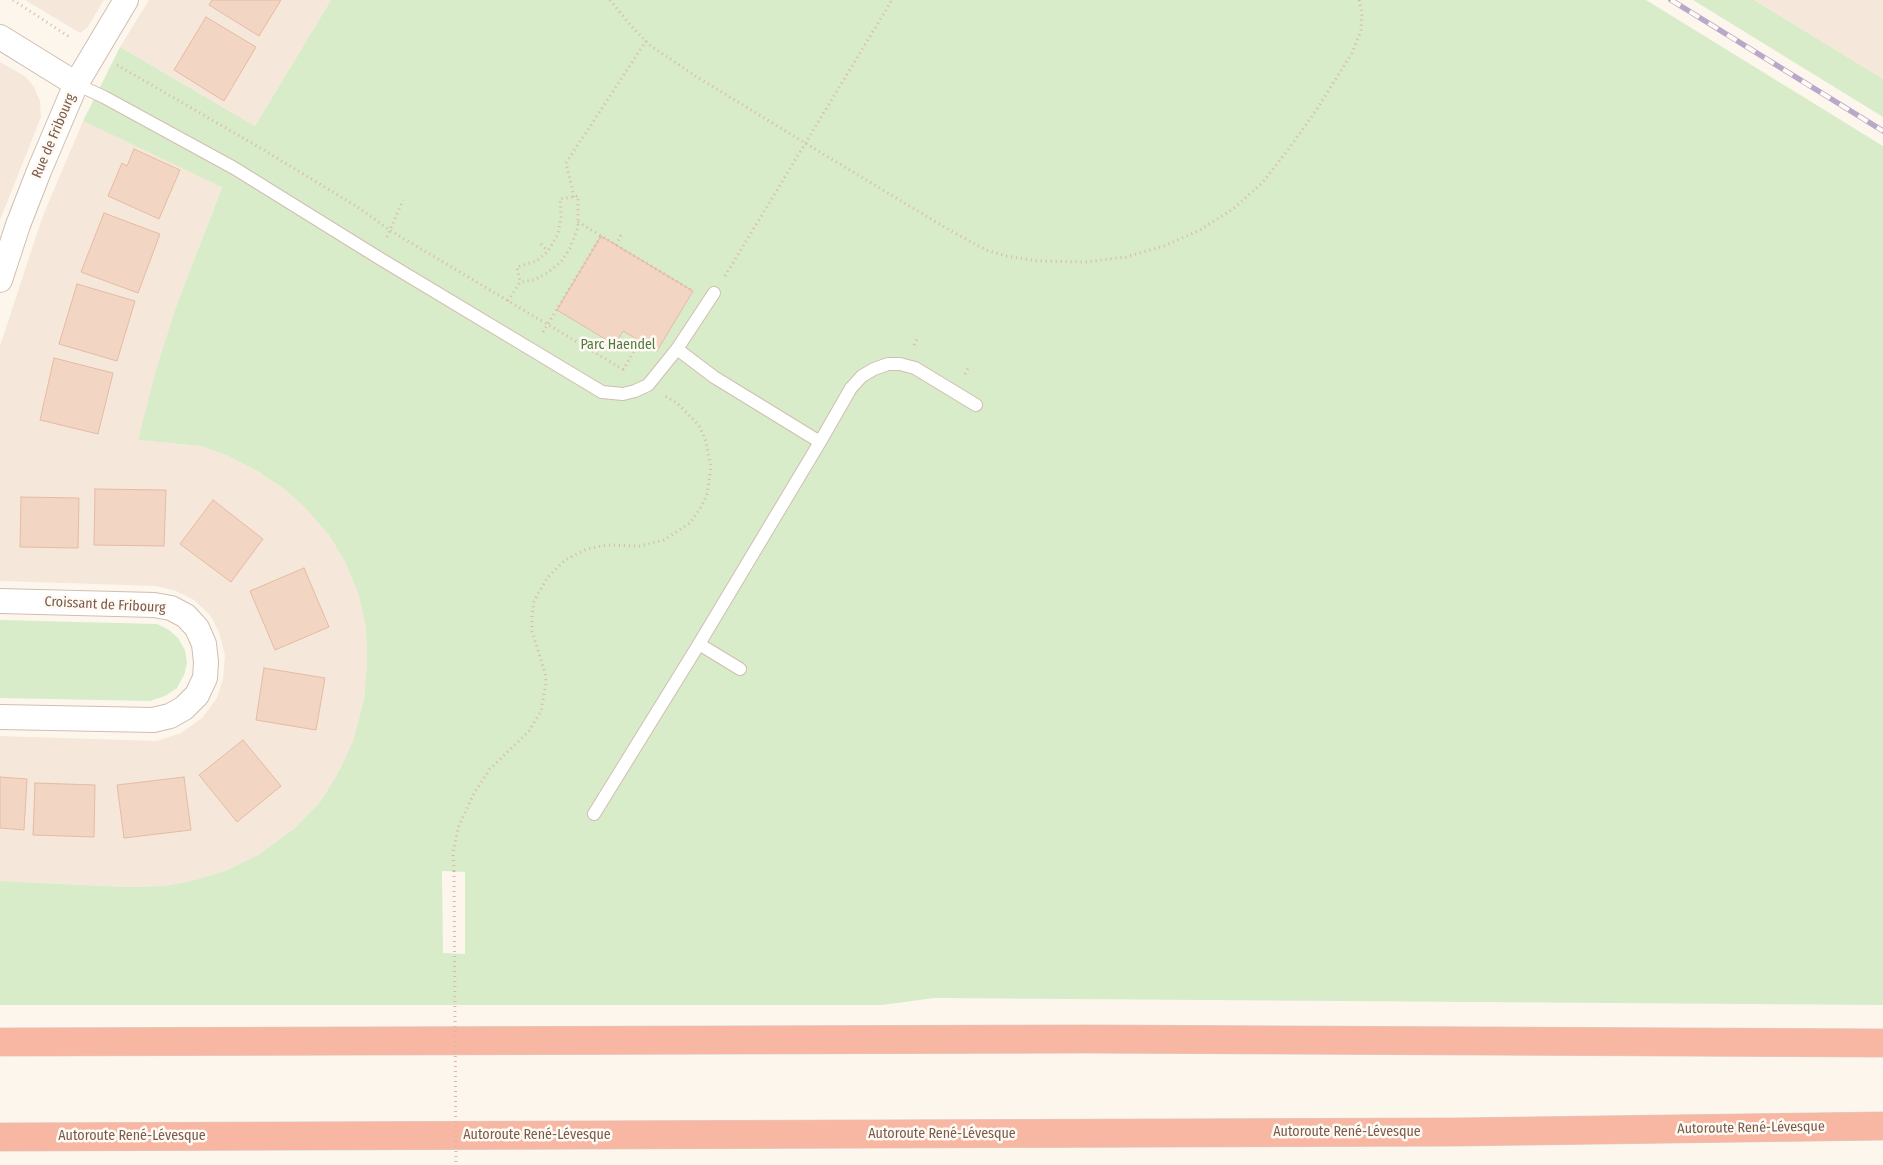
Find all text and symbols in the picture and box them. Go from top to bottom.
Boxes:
street label: Rue de Fribourg [29,91,79,181]
park label: Parc Haendel [581,337,655,353]
street label: Croissant de Fribourg [44,593,166,617]
street label: Autoroute René-Lévesque [1677,1118,1825,1138]
street label: Autoroute René-Lévesque [1273,1124,1421,1140]
street label: Autoroute René-Lévesque [868,1126,1016,1142]
street label: Autoroute René-Lévesque [463,1127,611,1143]
street label: Autoroute René-Lévesque [58,1128,206,1144]

